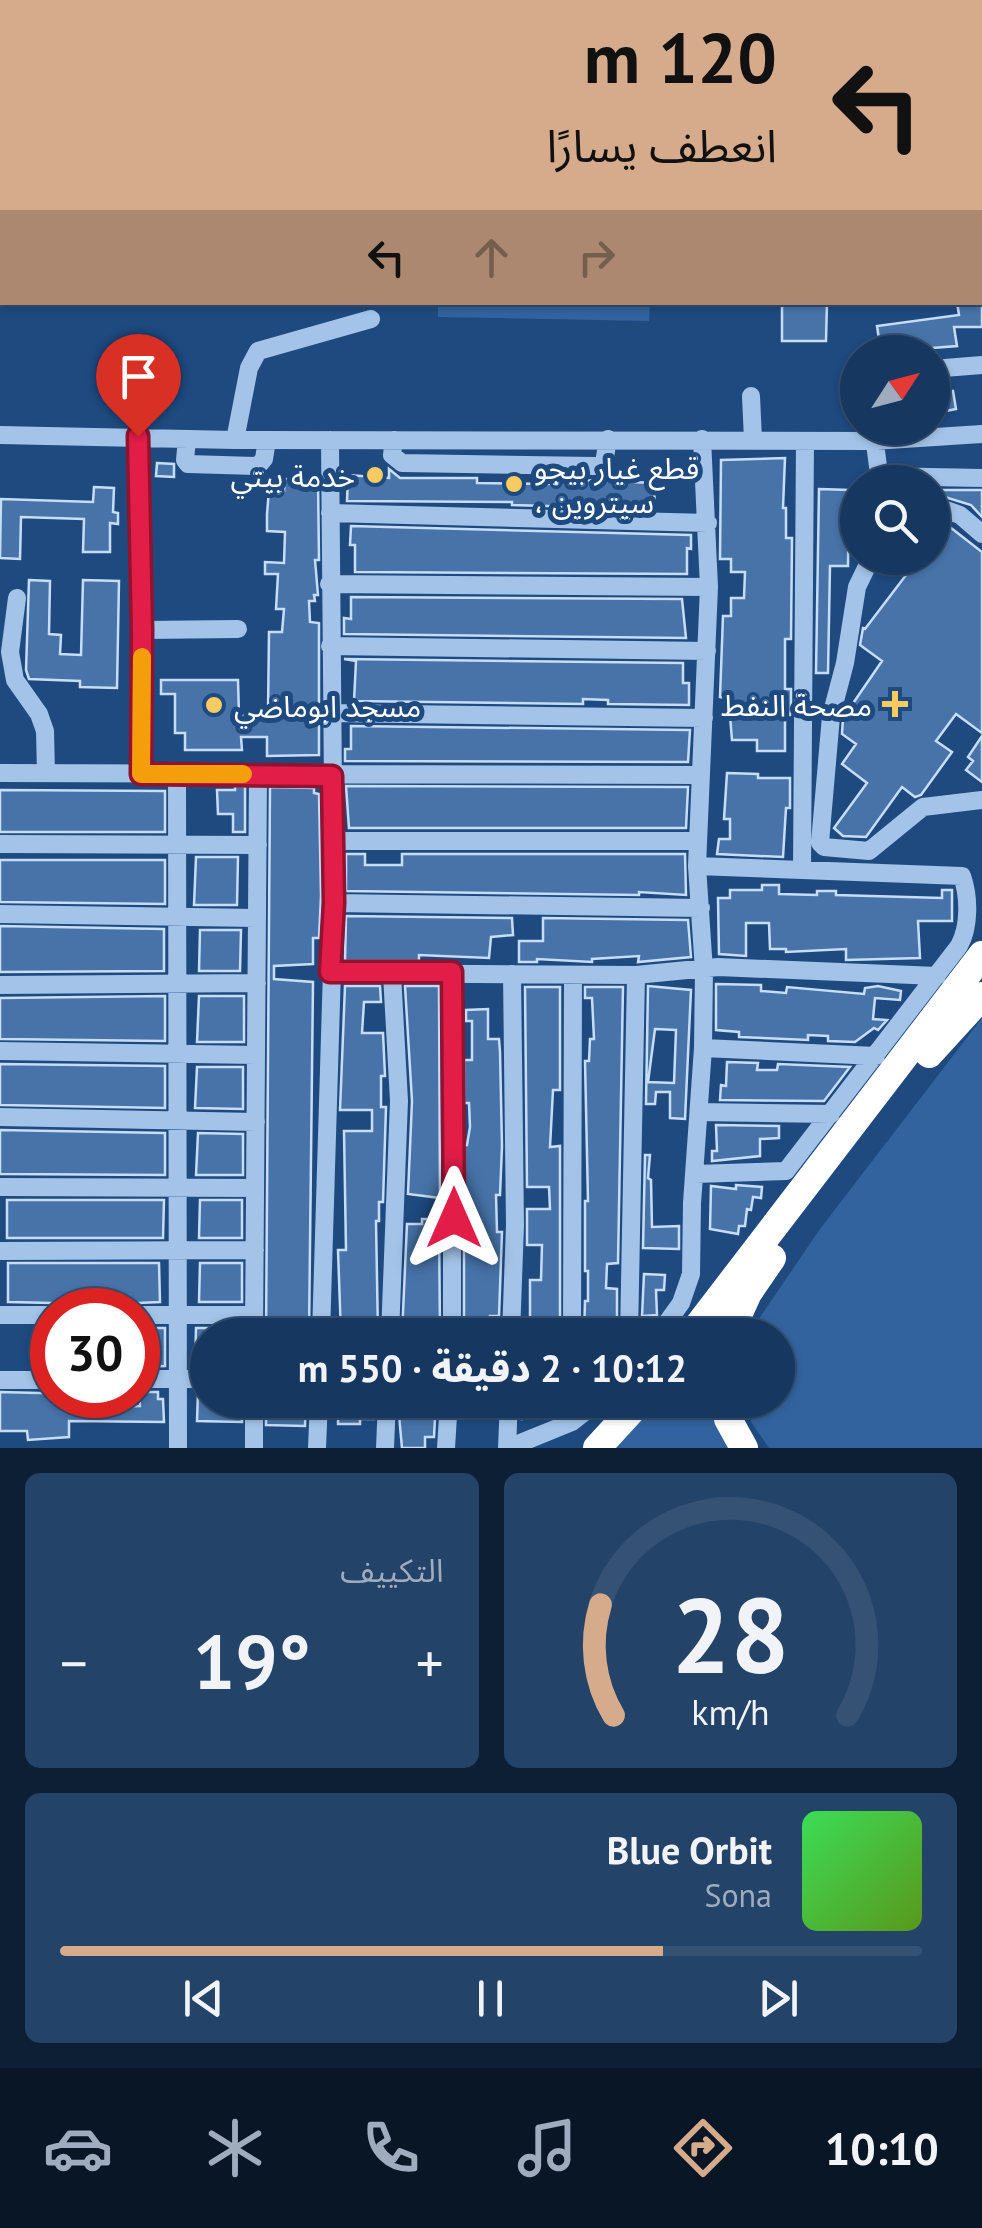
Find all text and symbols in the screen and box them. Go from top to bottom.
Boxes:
text: 120 m [584,12,777,102]
icon: left [812,40,942,170]
text: انعطف يسارًا [546,116,777,174]
icon: left [359,230,414,285]
icon: ahead [464,230,519,285]
icon: right [569,230,624,285]
pin [96,334,181,437]
north arrow [840,335,950,445]
map controls [840,335,950,575]
icon: arrive [111,349,166,404]
place label: قطع غيار بيجو ، سيتروين [534,448,699,521]
place label: خدمة بيتي [231,456,355,499]
marker: خدمة بيتي [364,464,386,486]
button: search [840,465,950,575]
marker: قطع غيار بيجو ، سيتروين [503,473,525,495]
place label: مصحة النفط [721,685,872,724]
place label: مسجد ابوماضي [234,686,421,729]
marker: مصحة النفط [882,691,908,717]
marker: مسجد ابوماضي [203,694,225,716]
position arrow [402,1166,506,1270]
speed limit sign: 30 [30,1288,160,1418]
text: 10:12 · 2 دقيقة · 550 m [298,1343,687,1392]
text: التكييف [340,1549,444,1591]
text: 28 [671,1567,789,1702]
text: 19° [193,1613,311,1710]
text: − [60,1627,88,1698]
text: + [416,1627,443,1698]
text: km/h [691,1689,769,1735]
text: Blue Orbit [607,1825,772,1874]
text: Sona [704,1874,772,1916]
icon: previous [176,1971,231,2026]
icon: pause [463,1971,518,2026]
icon: next [751,1971,806,2026]
icon: car [43,2113,113,2183]
icon: climate [200,2113,270,2183]
icon: phone [356,2113,426,2183]
icon: music [512,2113,582,2183]
icon: directions [668,2113,738,2183]
text: 10:10 [825,2119,939,2177]

